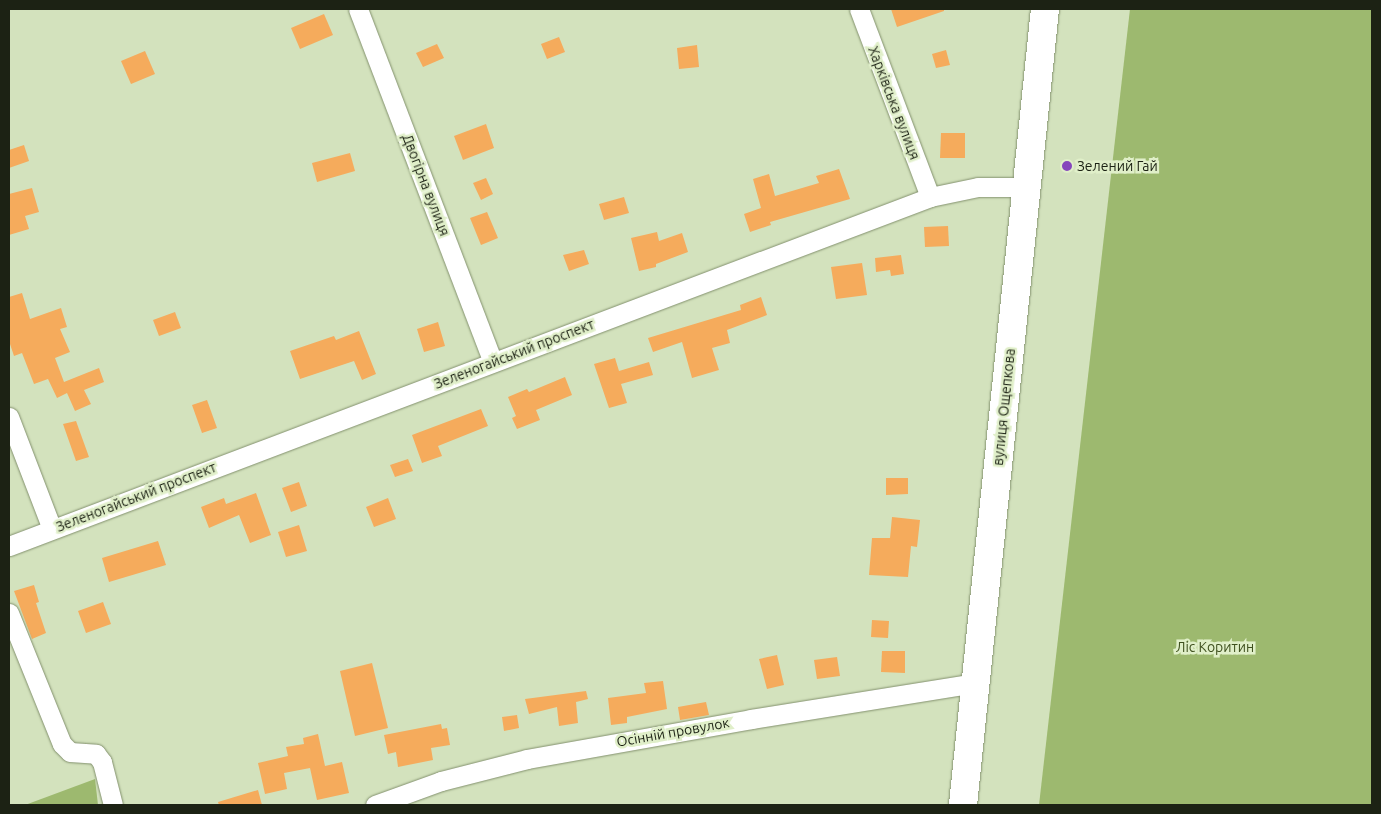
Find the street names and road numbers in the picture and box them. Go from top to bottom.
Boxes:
street label: Харківська вулиця [865,44,923,162]
street label: Двогірна вулиця [399,132,453,238]
street label: Зеленогайський проспект [432,316,596,392]
street label: вулиця Ощепкова [989,348,1019,466]
street label: Зеленогайський проспект [54,459,218,535]
street label: Осінній провулок [615,714,731,750]

